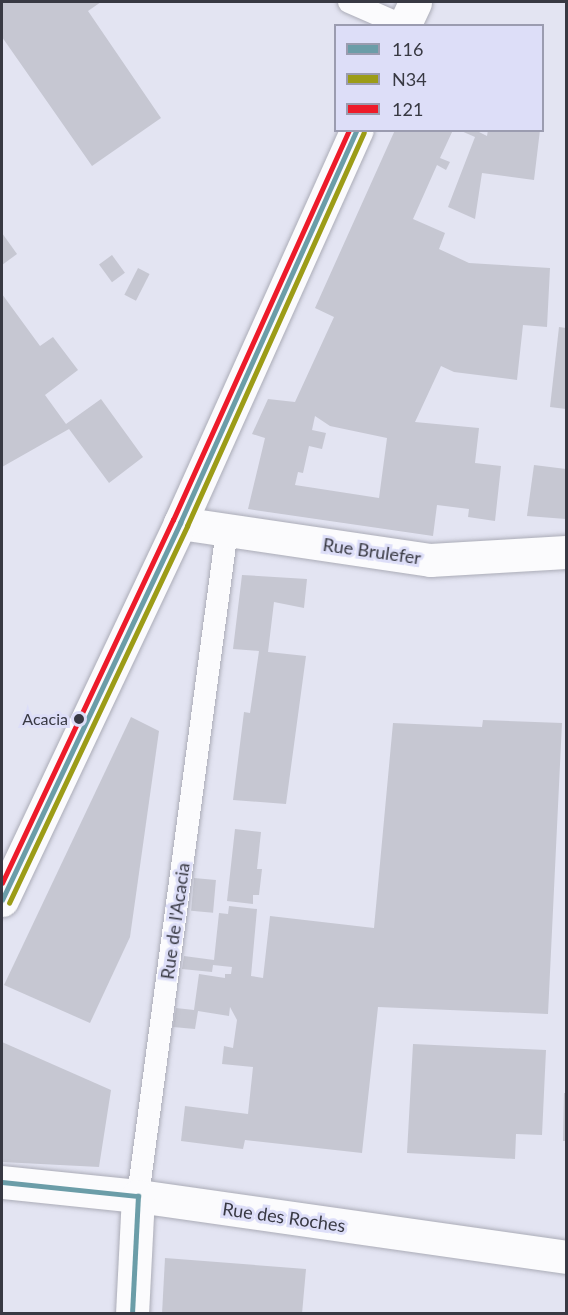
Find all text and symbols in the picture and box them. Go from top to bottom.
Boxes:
legend [334,24,544,132]
text: 116 [392,38,423,60]
text: N34 [392,68,427,90]
text: 121 [392,98,423,120]
street label: Rue Brulefer [322,533,422,569]
place label: Acacia [22,709,68,729]
marker: Acacia [73,713,85,725]
street label: Rue de l'Acacia [156,861,194,981]
street label: Rue des Roches [221,1198,347,1236]

